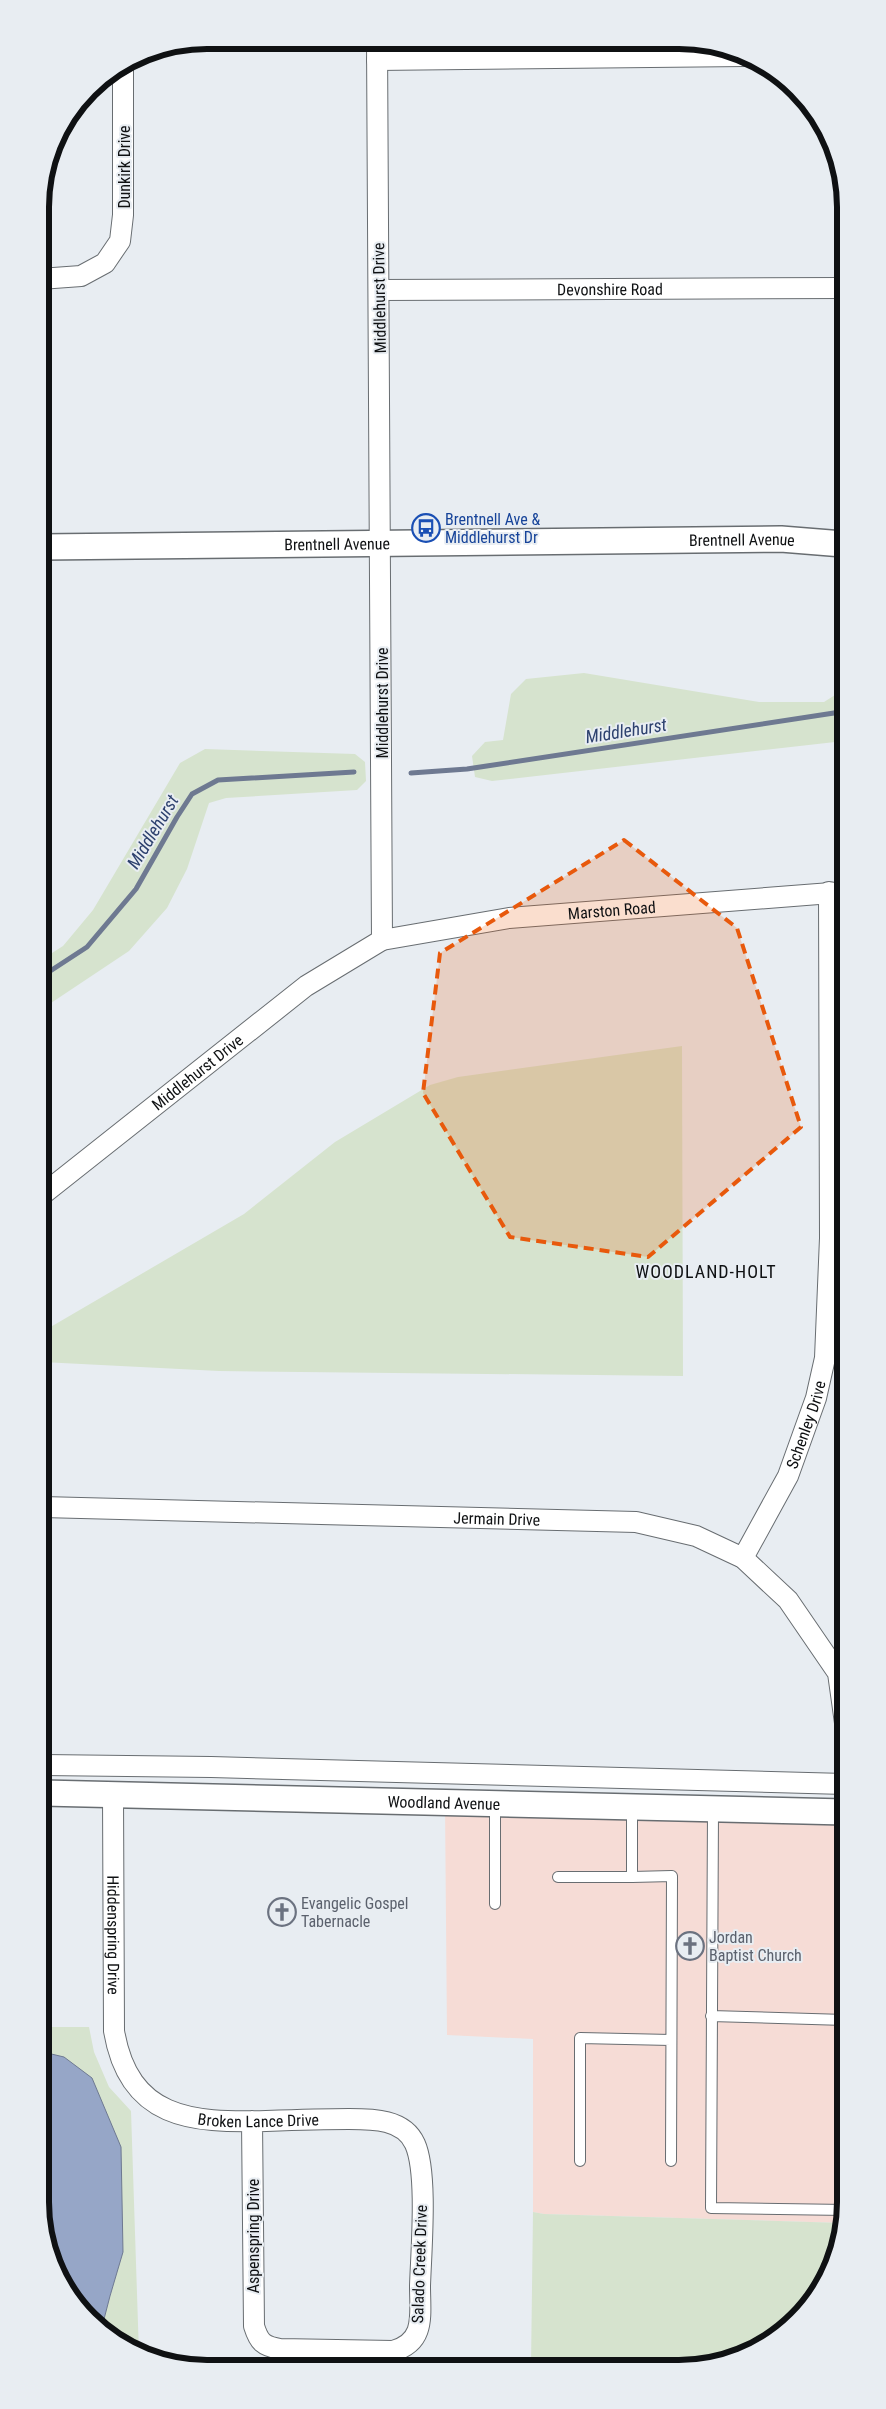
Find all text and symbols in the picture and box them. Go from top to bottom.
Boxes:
street label: Dunkirk Drive [115,125,134,209]
street label: Middlehurst Drive [369,242,390,354]
street label: Devonshire Road [557,280,663,299]
place label: Brentnell Ave & Middlehurst Dr [445,510,540,547]
bus stop icon: Brentnell Ave & Middlehurst Dr [411,513,441,543]
street label: Brentnell Avenue [689,530,796,550]
street label: Brentnell Avenue [284,534,390,554]
street label: Middlehurst Drive [373,648,392,758]
water label: Middlehurst [584,714,669,747]
water label: Middlehurst [122,790,183,872]
street label: Marston Road [567,898,656,923]
street label: Middlehurst Drive [148,1031,247,1114]
district label: WOODLAND-HOLT [635,1261,777,1282]
street label: Schenley Drive [782,1379,830,1471]
street label: Jermain Drive [453,1508,540,1530]
street label: Woodland Avenue [387,1792,500,1814]
street label: Hiddenspring Drive [103,1875,123,1995]
place label: Evangelic Gospel Tabernacle [301,1894,409,1931]
church icon: Evangelic Gospel Tabernacle [267,1897,297,1927]
place label: Jordan Baptist Church [709,1928,802,1965]
church icon: Jordan Baptist Church [675,1931,705,1961]
street label: Broken Lance Drive [197,2109,319,2131]
street label: Aspenspring Drive [244,2179,263,2293]
street label: Salado Creek Drive [408,2204,431,2324]

